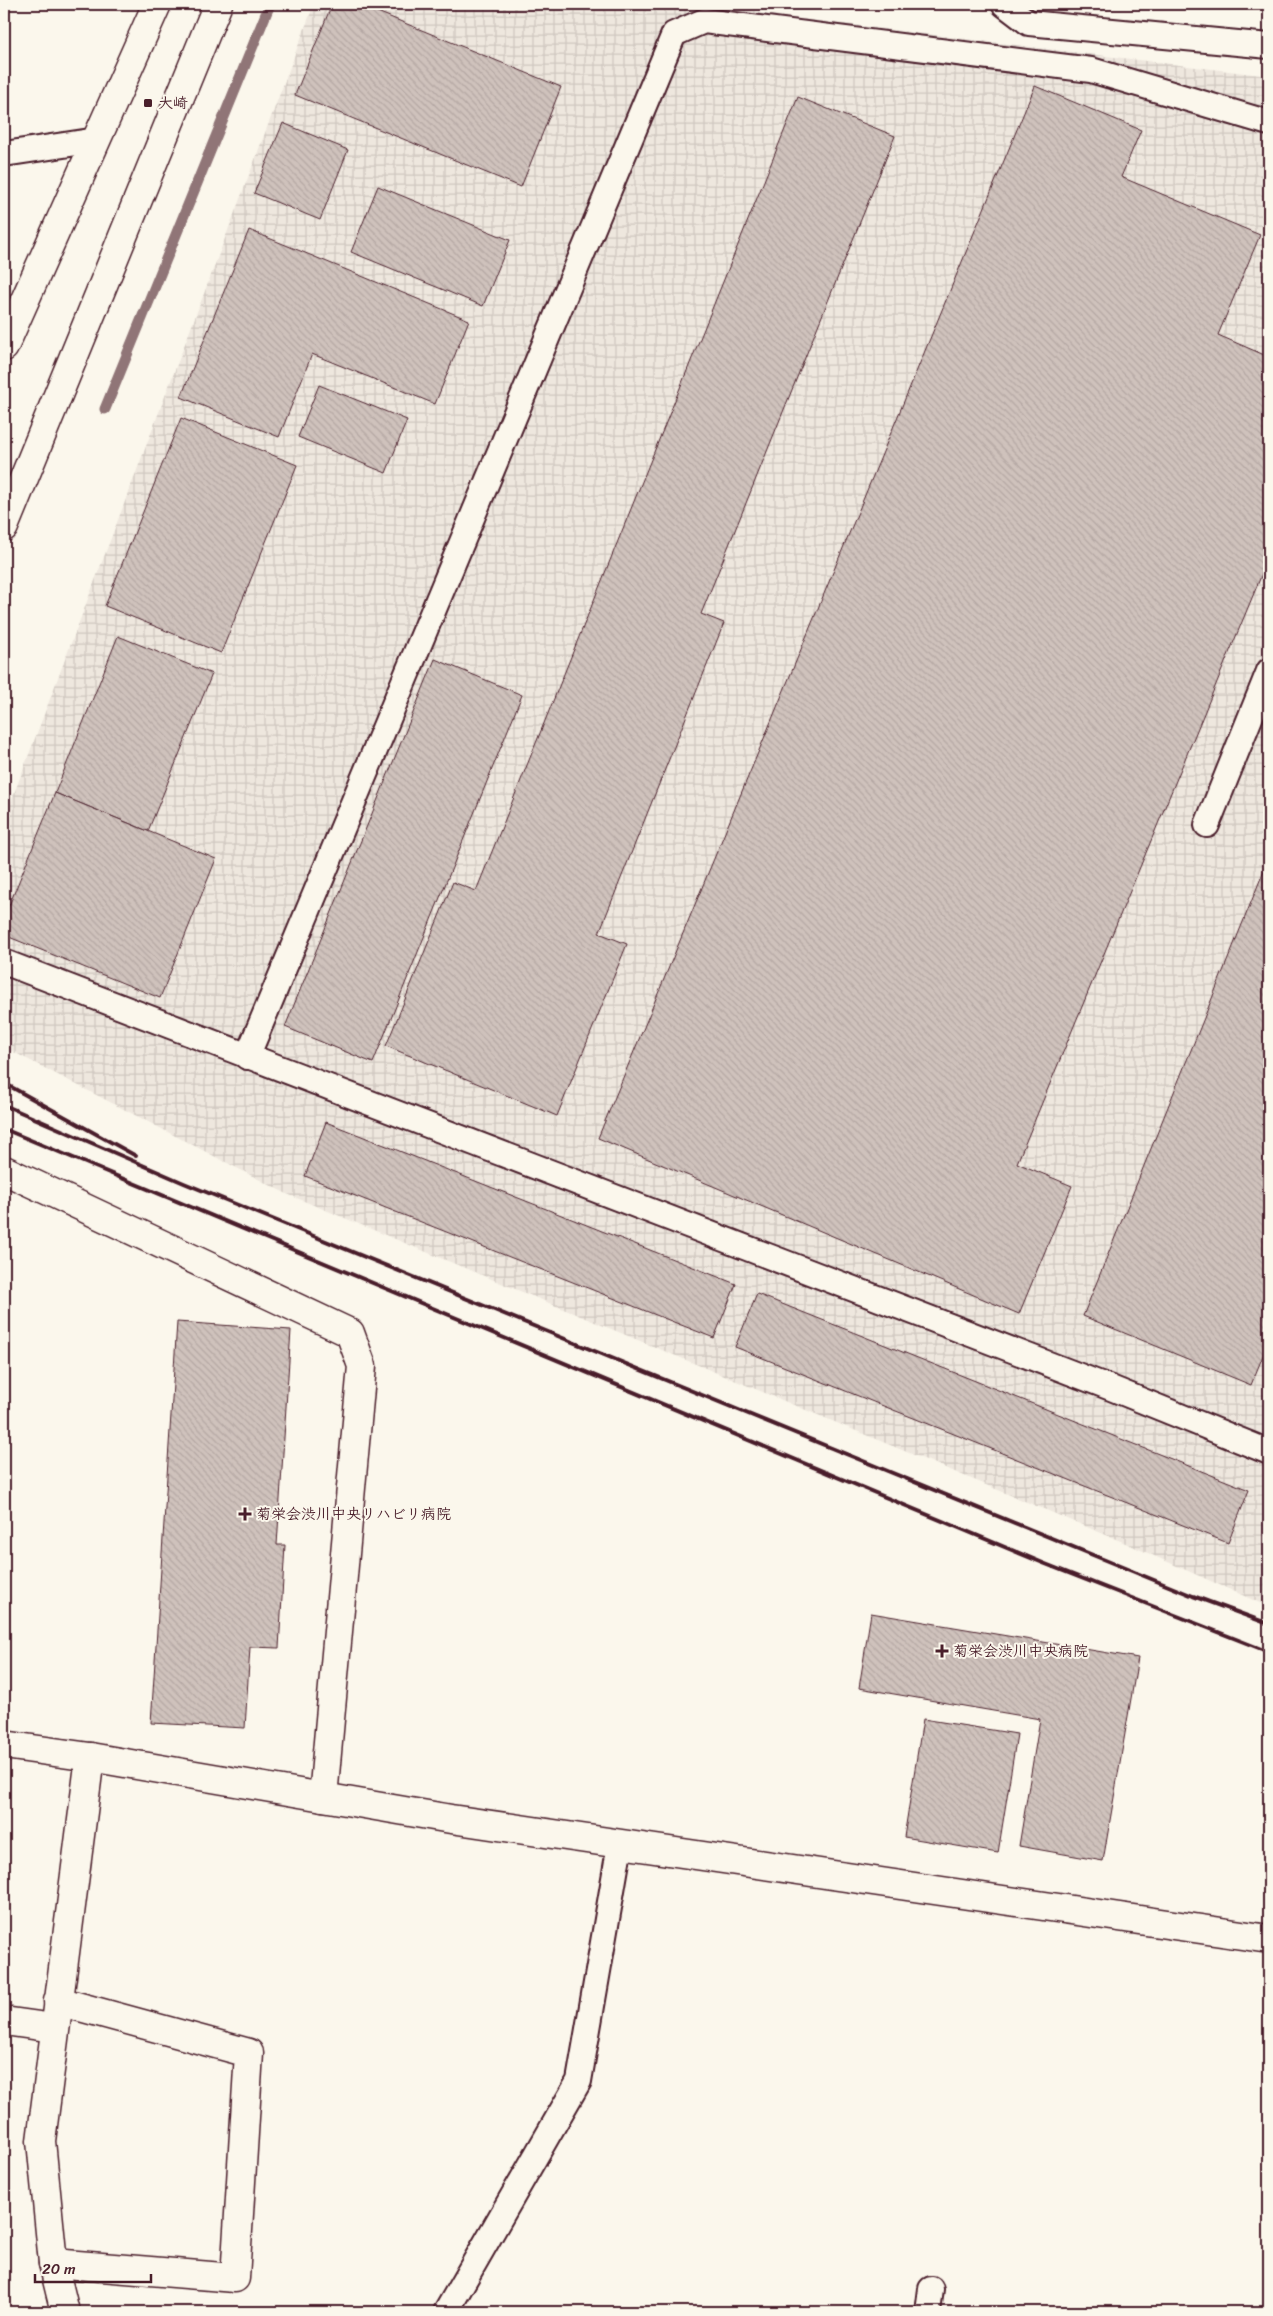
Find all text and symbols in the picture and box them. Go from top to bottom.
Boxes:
place label: 大崎 [158,90,188,116]
marker: 大崎 [142,97,154,109]
place label: 菊栄会渋川中央リハビリ病院 [256,1501,451,1527]
marker: 菊栄会渋川中央リハビリ病院 [238,1507,252,1521]
place label: 菊栄会渋川中央病院 [953,1638,1088,1664]
marker: 菊栄会渋川中央病院 [935,1644,949,1658]
scale bar [35,2251,151,2283]
text: 20 m [42,2256,76,2282]

